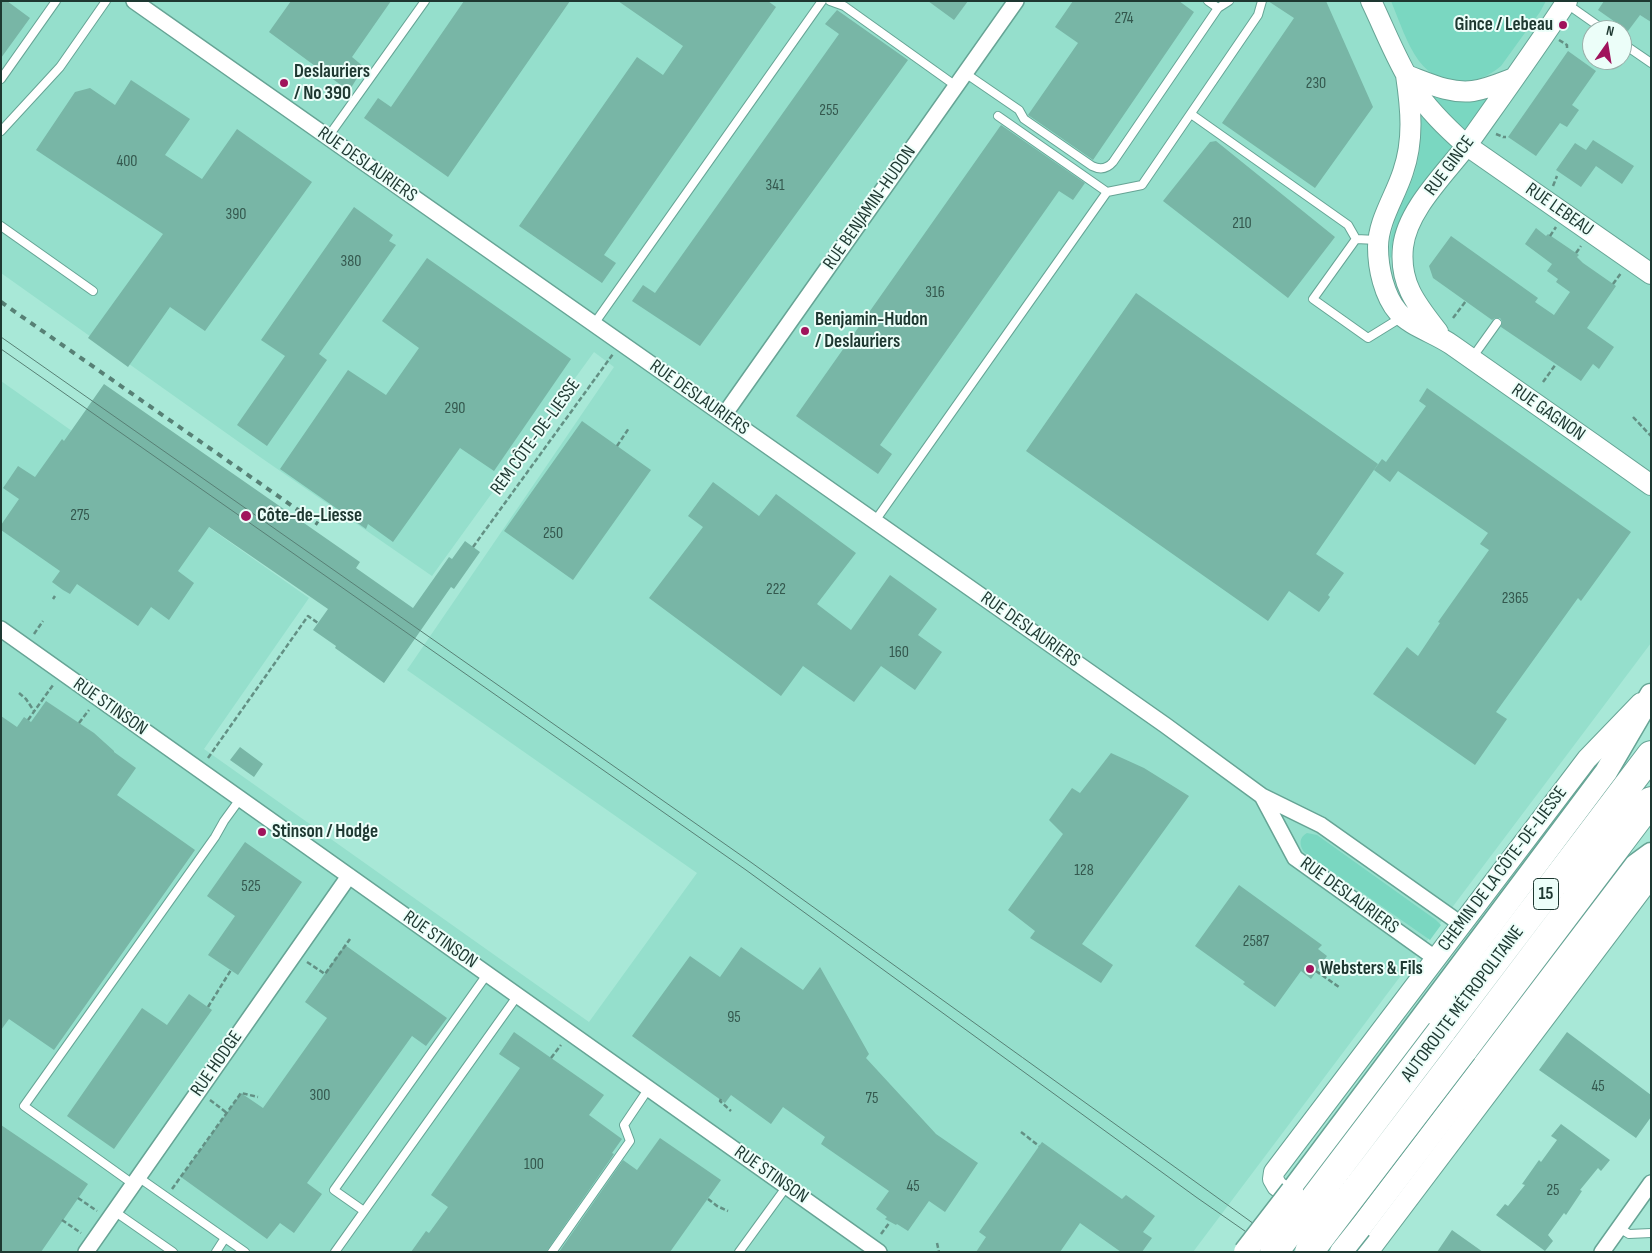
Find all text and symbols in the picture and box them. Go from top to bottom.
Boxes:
house number: 274 [1115,9,1133,29]
place label: Gince / Lebeau [1455,14,1553,36]
marker: Gince / Lebeau [1557,19,1569,31]
north arrow [1582,20,1632,70]
text: N [1605,22,1616,40]
place label: Deslauriers / No 390 [294,61,370,105]
house number: 230 [1306,74,1326,94]
marker: Deslauriers / No 390 [278,77,290,89]
house number: 255 [819,101,839,121]
street label: RUE DESLAURIERS [313,122,421,208]
street label: RUE GINCE [1420,132,1480,200]
street label: RUE BENJAMIN-HUDON [819,142,921,274]
house number: 400 [117,152,137,172]
house number: 341 [765,176,785,196]
street label: RUE LEBEAU [1521,178,1597,242]
house number: 390 [226,205,246,225]
house number: 210 [1232,214,1252,234]
house number: 380 [341,252,361,272]
house number: 316 [925,283,945,303]
place label: Benjamin-Hudon / Deslauriers [815,309,928,353]
marker: Benjamin-Hudon / Deslauriers [799,325,811,337]
street label: RUE DESLAURIERS [645,355,753,441]
street label: REM CÔTE-DE-LIESSE [486,374,586,500]
street label: RUE GAGNON [1507,379,1589,447]
house number: 290 [445,399,465,419]
place label: Côte-de-Liesse [257,505,362,527]
house number: 275 [70,506,90,526]
marker: Côte-de-Liesse [239,509,253,523]
house number: 250 [543,524,563,544]
house number: 222 [766,580,786,600]
street label: RUE DESLAURIERS [976,587,1084,673]
house number: 2365 [1502,589,1528,609]
house number: 160 [889,643,909,663]
street label: RUE STINSON [69,673,151,741]
street label: CHEMIN DE LA CÔTE-DE-LIESSE [1434,782,1572,956]
place label: Stinson / Hodge [272,821,378,843]
marker: Stinson / Hodge [256,826,268,838]
street label: RUE DESLAURIERS [1295,853,1403,939]
house number: 128 [1074,861,1094,881]
house number: 525 [241,877,261,897]
road number: 15 [1534,879,1558,910]
street label: RUE STINSON [399,906,481,974]
street label: AUTOROUTE MÉTROPOLITAINE [1397,921,1529,1087]
house number: 2587 [1243,932,1269,952]
place label: Websters & Fils [1320,958,1423,980]
marker: Websters & Fils [1304,963,1316,975]
house number: 95 [727,1008,741,1028]
street label: RUE HODGE [186,1027,248,1101]
house number: 45 [1591,1077,1605,1097]
house number: 300 [310,1086,330,1106]
house number: 75 [866,1089,878,1109]
street label: RUE STINSON [730,1141,812,1209]
house number: 100 [524,1155,544,1175]
house number: 45 [906,1177,920,1197]
house number: 25 [1546,1181,1560,1201]

